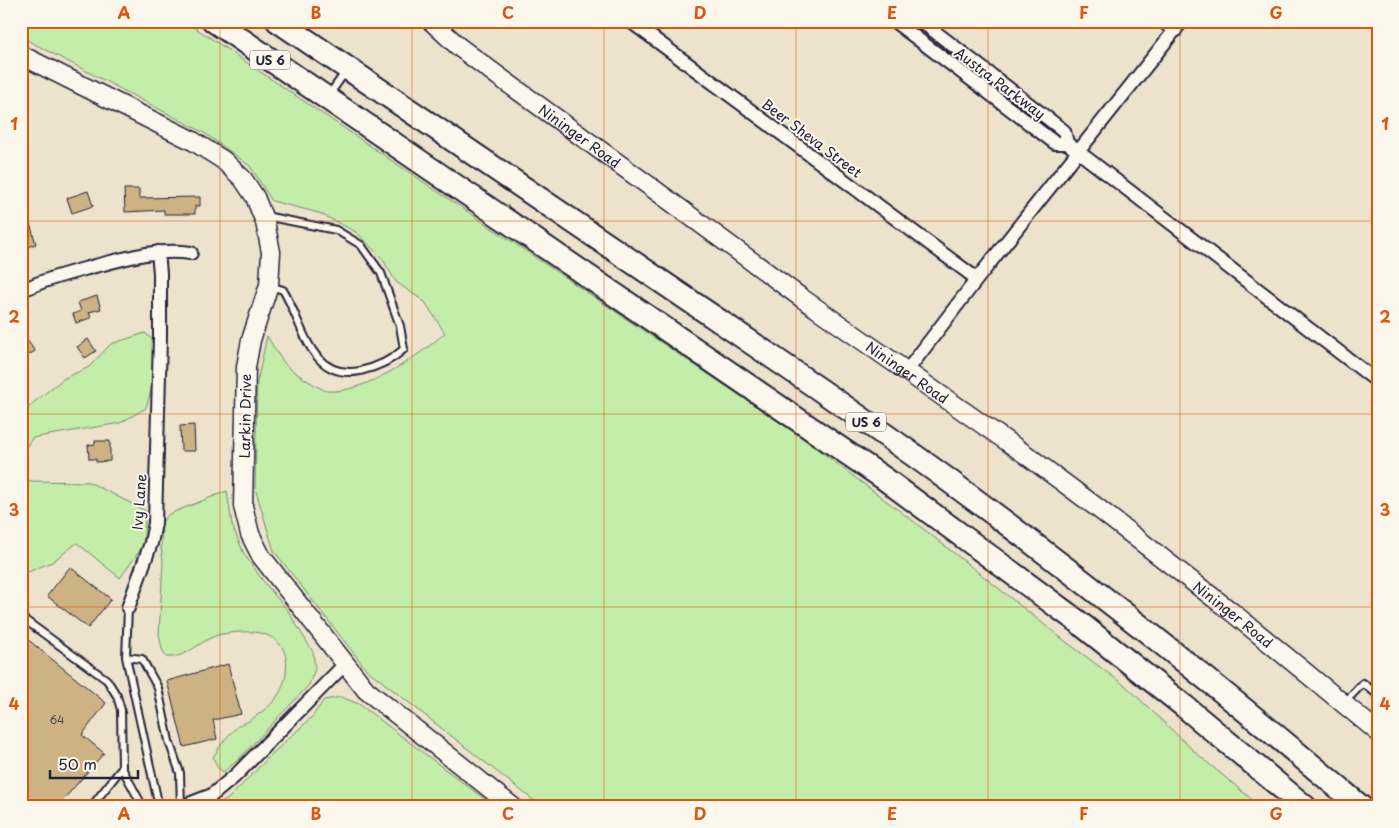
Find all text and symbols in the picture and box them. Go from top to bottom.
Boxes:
text: A [118,0,131,24]
text: B [311,0,322,24]
text: C [502,0,514,24]
text: D [694,0,706,24]
text: E [887,0,897,24]
text: F [1079,0,1089,24]
text: G [1269,0,1283,24]
street label: Austra Parkway [950,42,1050,124]
road number: US 6 [250,50,290,70]
street label: Beer Sheva Street [758,93,867,183]
street label: Nininger Road [535,99,625,172]
text: 1 [10,111,18,135]
text: 1 [1381,111,1389,135]
text: 2 [8,304,20,328]
text: 2 [1379,304,1391,328]
street label: Nininger Road [862,336,953,408]
street label: Larkin Drive [234,373,256,459]
road number: US 6 [846,412,886,432]
street label: Ivy Lane [127,473,151,531]
text: 3 [9,497,19,521]
text: 3 [1380,497,1390,521]
street label: Nininger Road [1189,576,1278,652]
text: 4 [9,691,20,715]
text: 4 [1380,691,1391,715]
house number: 64 [50,711,64,728]
scale bar [50,748,138,780]
text: 50 m [58,752,97,775]
text: A [118,801,131,825]
text: B [311,801,322,825]
text: C [502,801,514,825]
text: D [694,801,706,825]
text: E [887,801,897,825]
text: F [1079,801,1089,825]
text: G [1269,801,1283,825]

